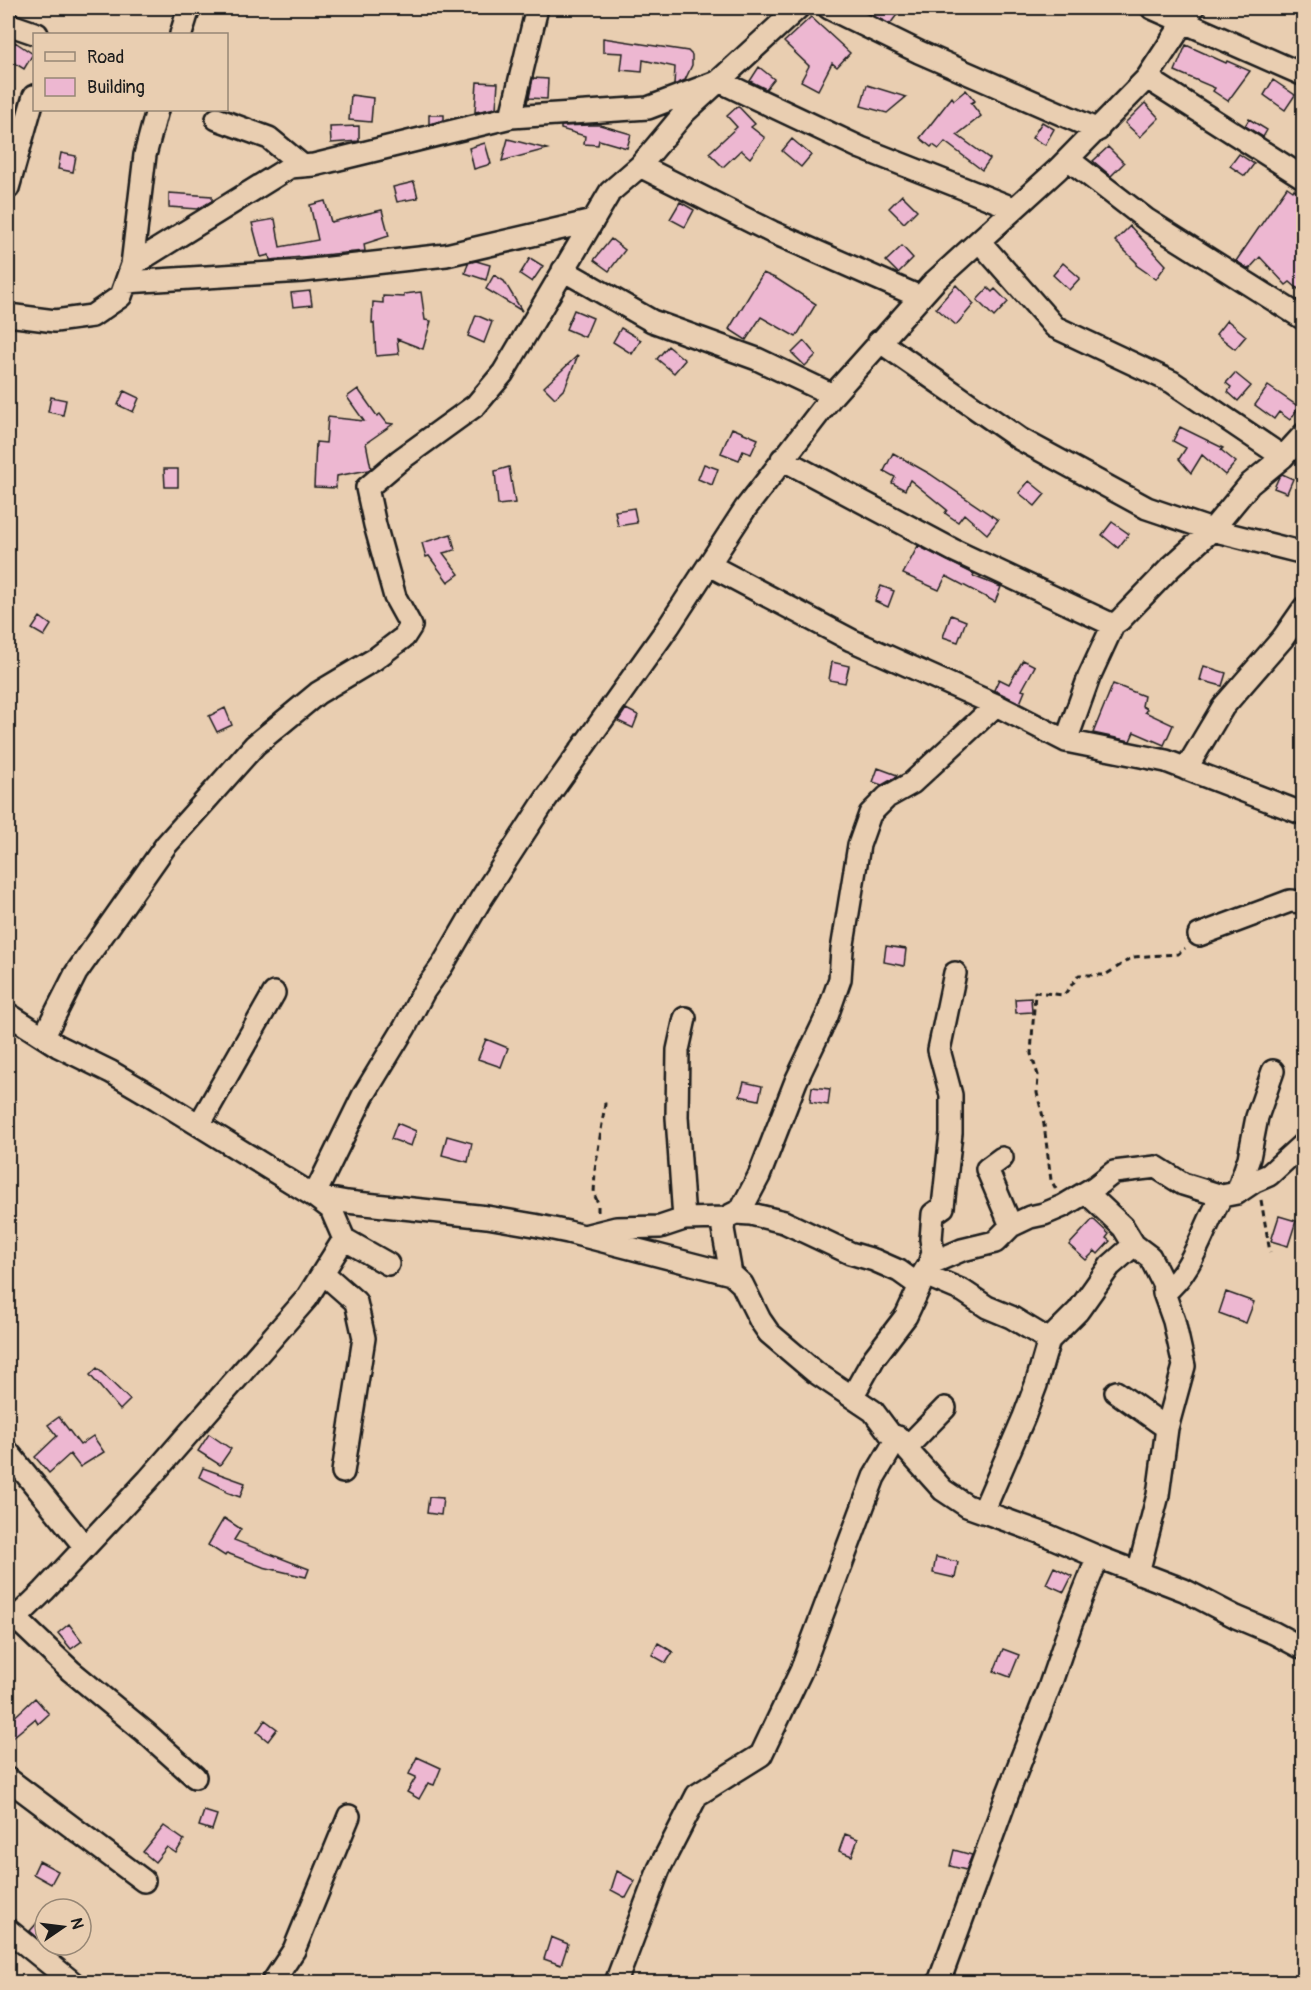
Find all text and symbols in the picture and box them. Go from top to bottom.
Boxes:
legend [33,33,228,111]
text: Road [87,46,124,69]
text: Building [87,76,145,99]
north arrow [33,1897,93,1957]
text: N [66,1916,88,1931]

